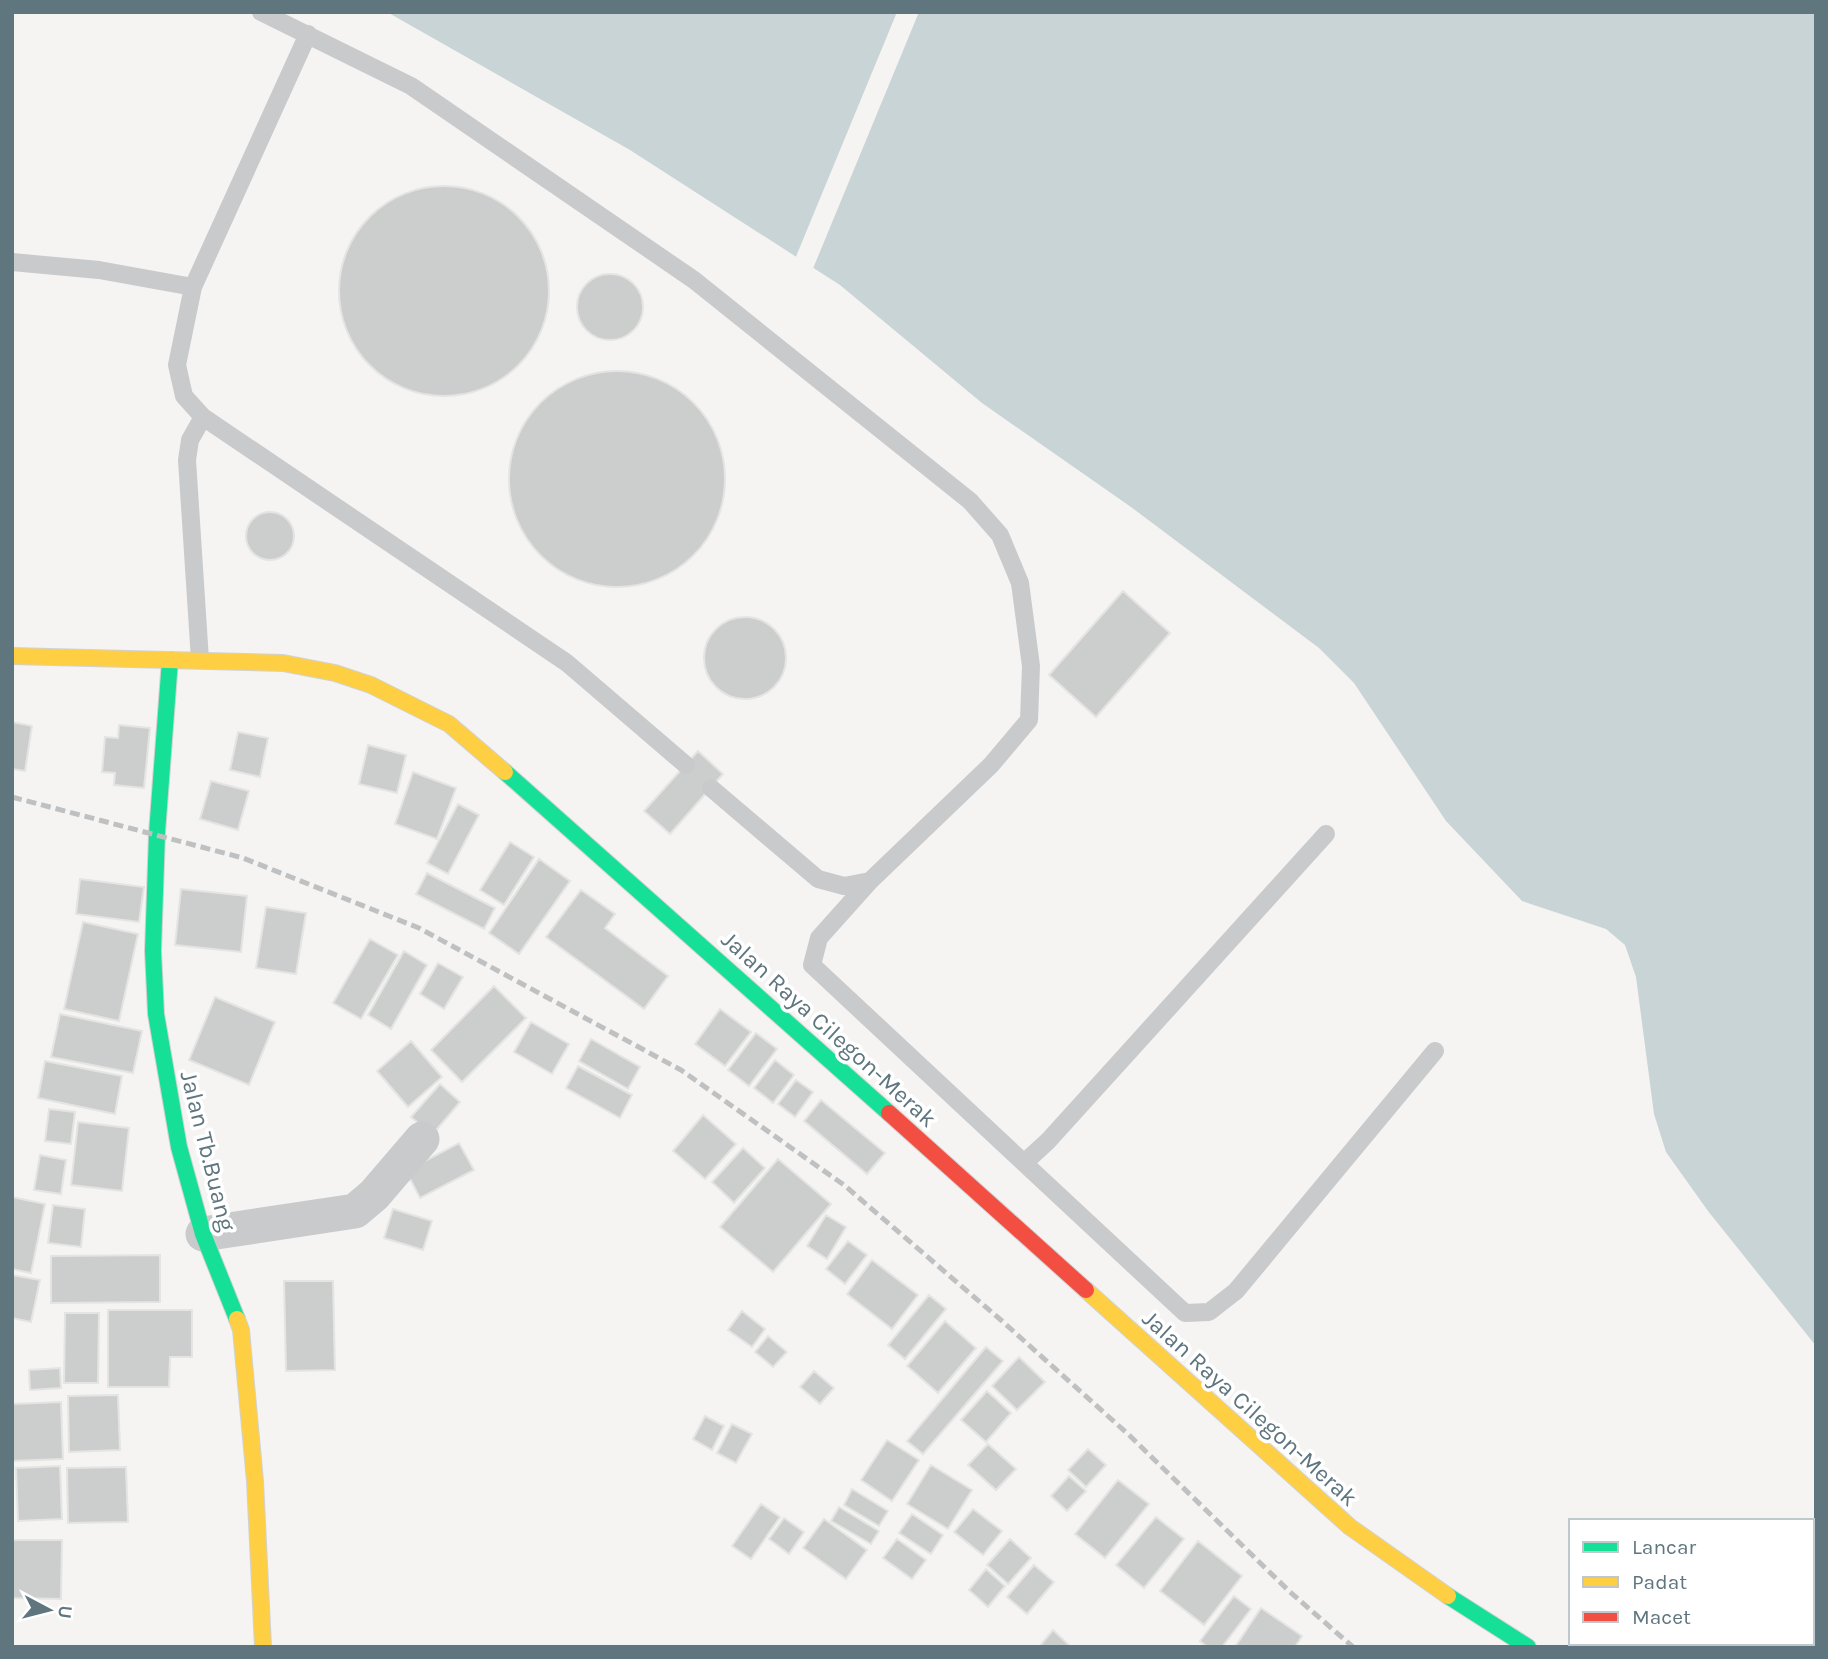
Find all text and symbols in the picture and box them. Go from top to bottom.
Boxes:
street label: Jalan Raya Cilegon-Merak [716,925,942,1133]
street label: Jalan Tb.Buang [175,1068,242,1234]
street label: Jalan Raya Cilegon-Merak [1137,1304,1363,1512]
legend [1569,1519,1814,1645]
text: Lancar [1632,1535,1696,1559]
text: Padat [1632,1570,1687,1594]
north arrow [14,1575,84,1645]
text: U [53,1604,77,1620]
text: Macet [1632,1605,1691,1629]

